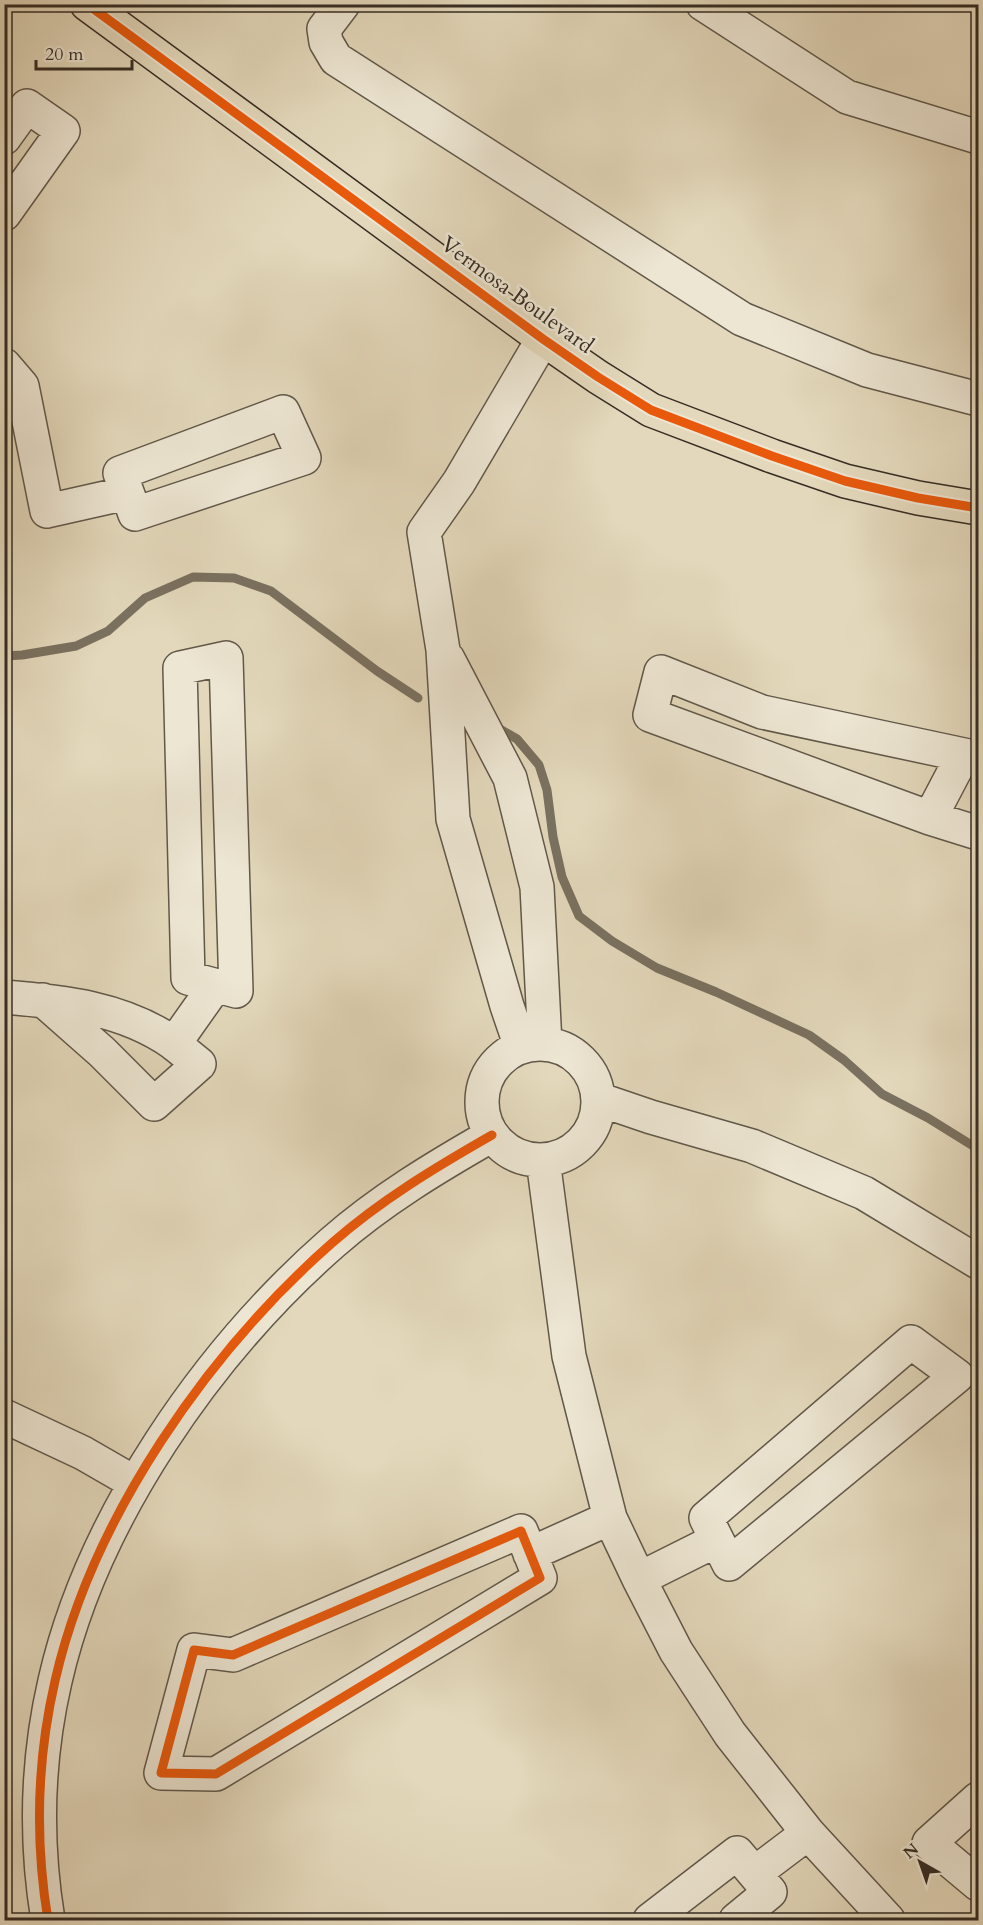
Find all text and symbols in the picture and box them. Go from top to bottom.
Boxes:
scale bar [36,33,132,71]
text: 20 m [45,42,84,67]
street label: Vermosa Boulevard [434,229,600,361]
north arrow [890,1832,950,1892]
text: N [899,1838,923,1864]

